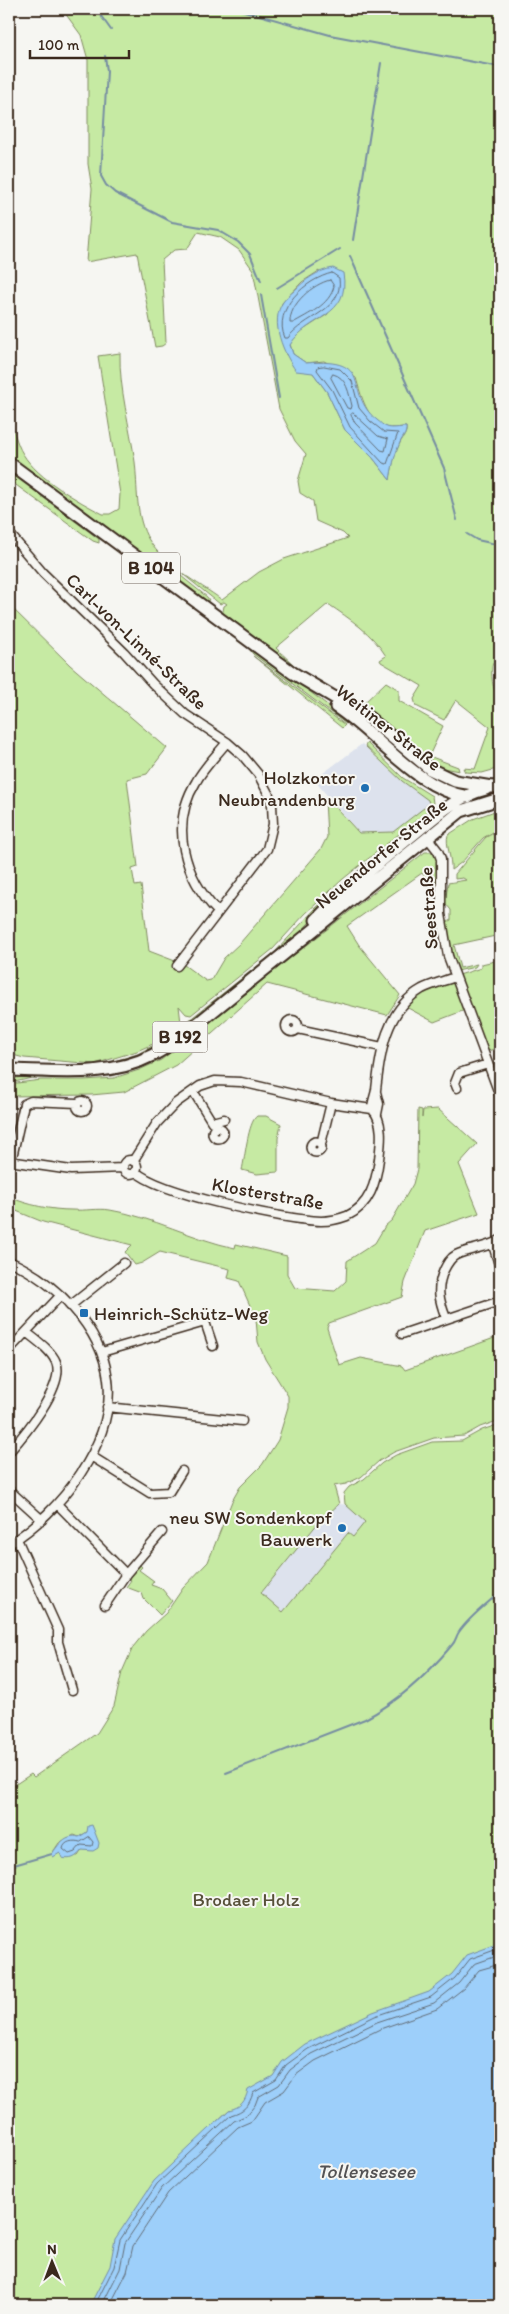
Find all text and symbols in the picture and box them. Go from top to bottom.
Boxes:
scale bar [30,28,129,60]
text: 100 m [38,36,80,54]
road number: B 104 [122,552,180,584]
street label: Carl-von-Linné-Straße [61,568,212,715]
street label: Weitiner Straße [331,679,446,776]
place label: Holzkontor Neubrandenburg [218,766,355,811]
marker: Holzkontor Neubrandenburg [359,782,371,794]
street label: Neuendorfer Straße [311,793,452,914]
street label: Seestraße [414,866,443,950]
road number: B 192 [152,1022,208,1052]
street label: Klosterstraße [210,1172,326,1215]
place label: Heinrich-Schütz-Weg [94,1302,269,1325]
marker: Heinrich-Schütz-Weg [78,1307,90,1319]
place label: neu SW Sondenkopf Bauwerk [169,1506,333,1551]
marker: neu SW Sondenkopf Bauwerk [336,1522,348,1534]
park label: Brodaer Holz [193,1888,300,1911]
water label: Tollensesee [317,2159,417,2183]
north arrow [28,2236,78,2286]
text: N [47,2241,57,2258]

